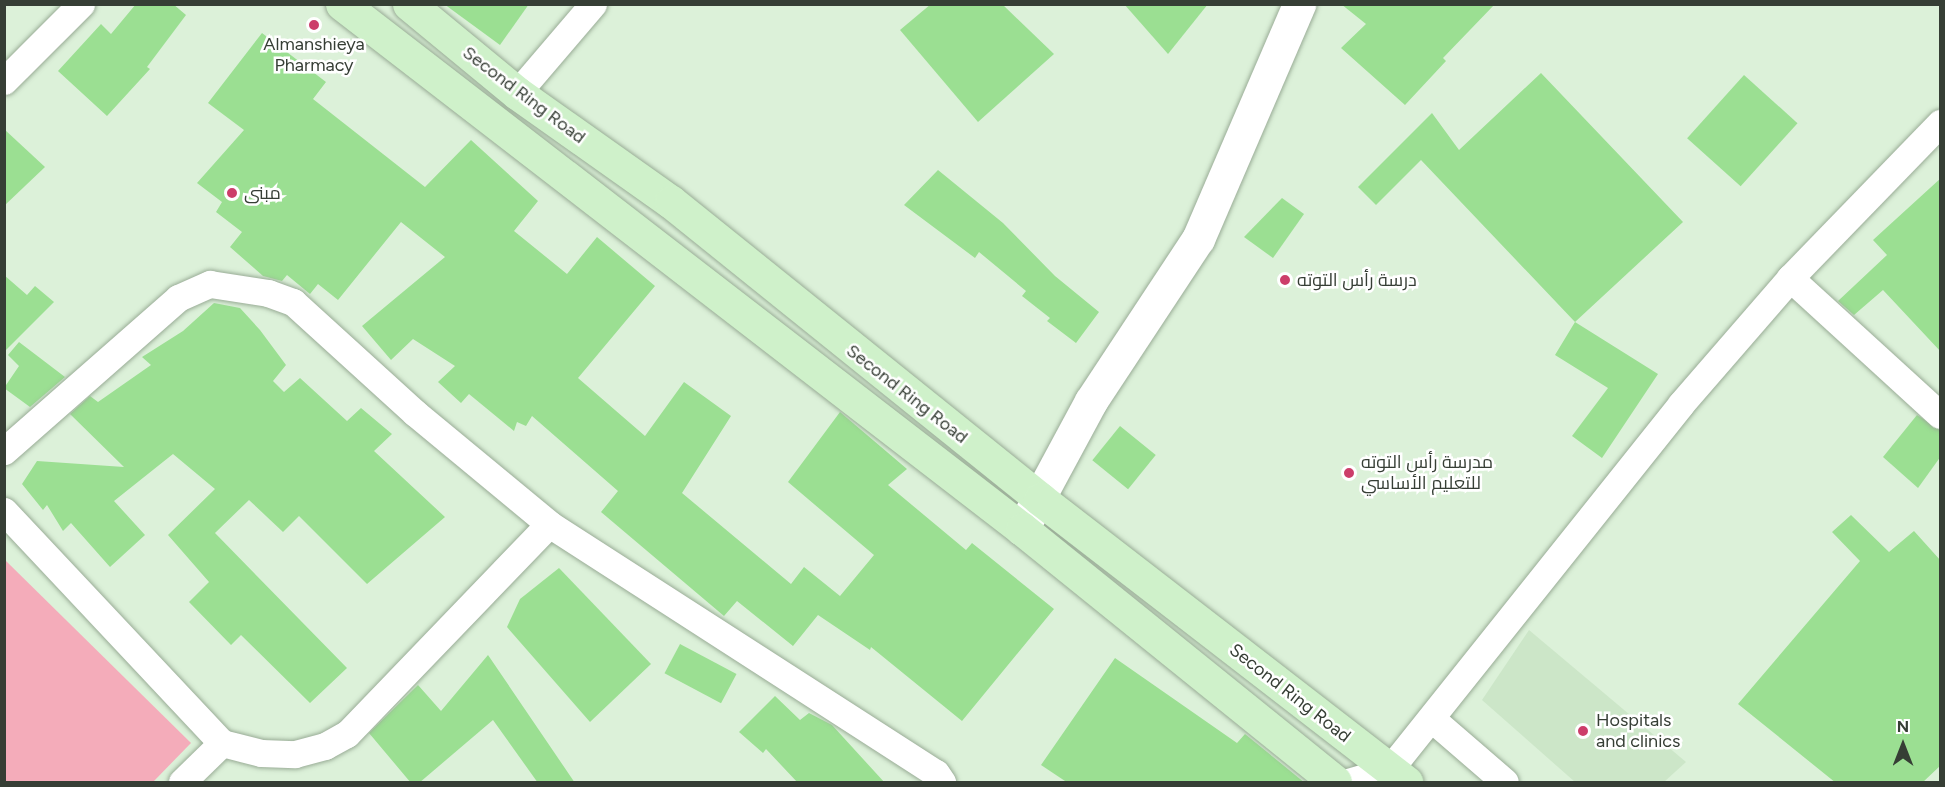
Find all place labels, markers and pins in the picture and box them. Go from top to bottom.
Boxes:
marker: Almanshieya Pharmacy [307,18,321,32]
place label: Almanshieya Pharmacy [263,34,365,76]
place label: مبنى [244,182,281,204]
marker: مبنى [225,186,239,200]
place label: درسة رأس التوته [1297,269,1417,291]
marker: درسة رأس التوته [1278,273,1292,287]
place label: مدرسة رأس التوته للتعليم الأساسي [1361,452,1493,494]
marker: مدرسة رأس التوته للتعليم الأساسي [1342,466,1356,480]
place label: Hospitals and clinics [1596,710,1680,752]
marker: Hospitals and clinics [1574,722,1592,740]

